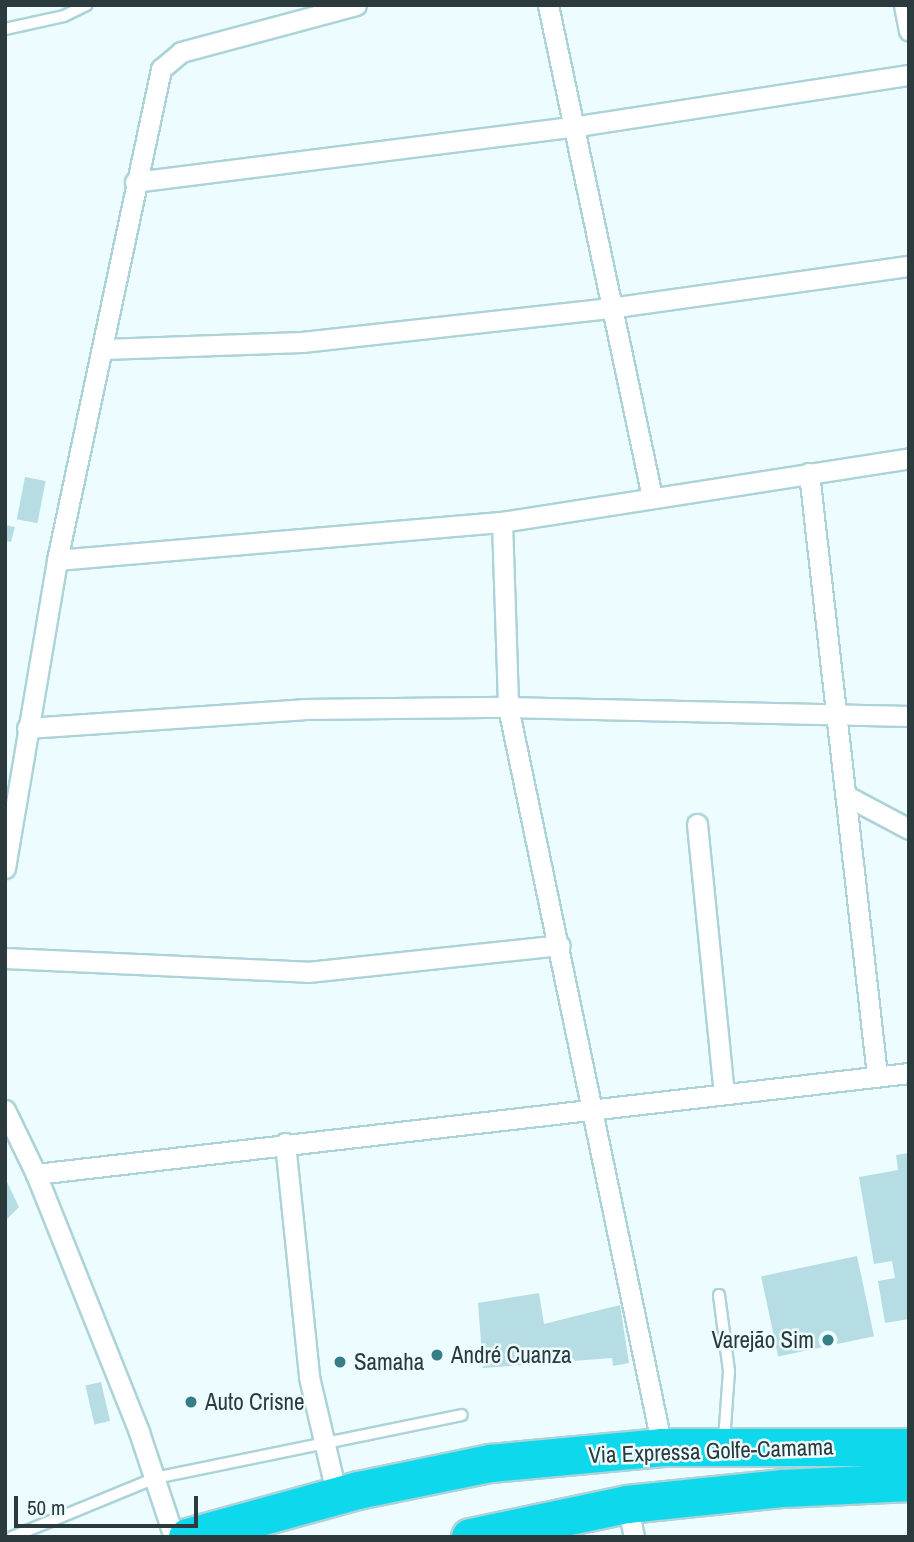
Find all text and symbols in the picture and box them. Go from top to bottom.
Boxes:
place label: Varejão Sim [712,1326,814,1354]
marker: Varejão Sim [820,1332,836,1348]
place label: André Cuanza [451,1341,572,1369]
marker: André Cuanza [429,1347,445,1363]
place label: Samaha [354,1348,424,1376]
marker: Samaha [332,1354,348,1370]
place label: Auto Crisne [205,1388,305,1416]
marker: Auto Crisne [183,1394,199,1410]
street label: Via Expressa Golfe-Camama [588,1433,834,1469]
scale bar [18,1482,201,1526]
text: 50 m [27,1493,65,1522]

